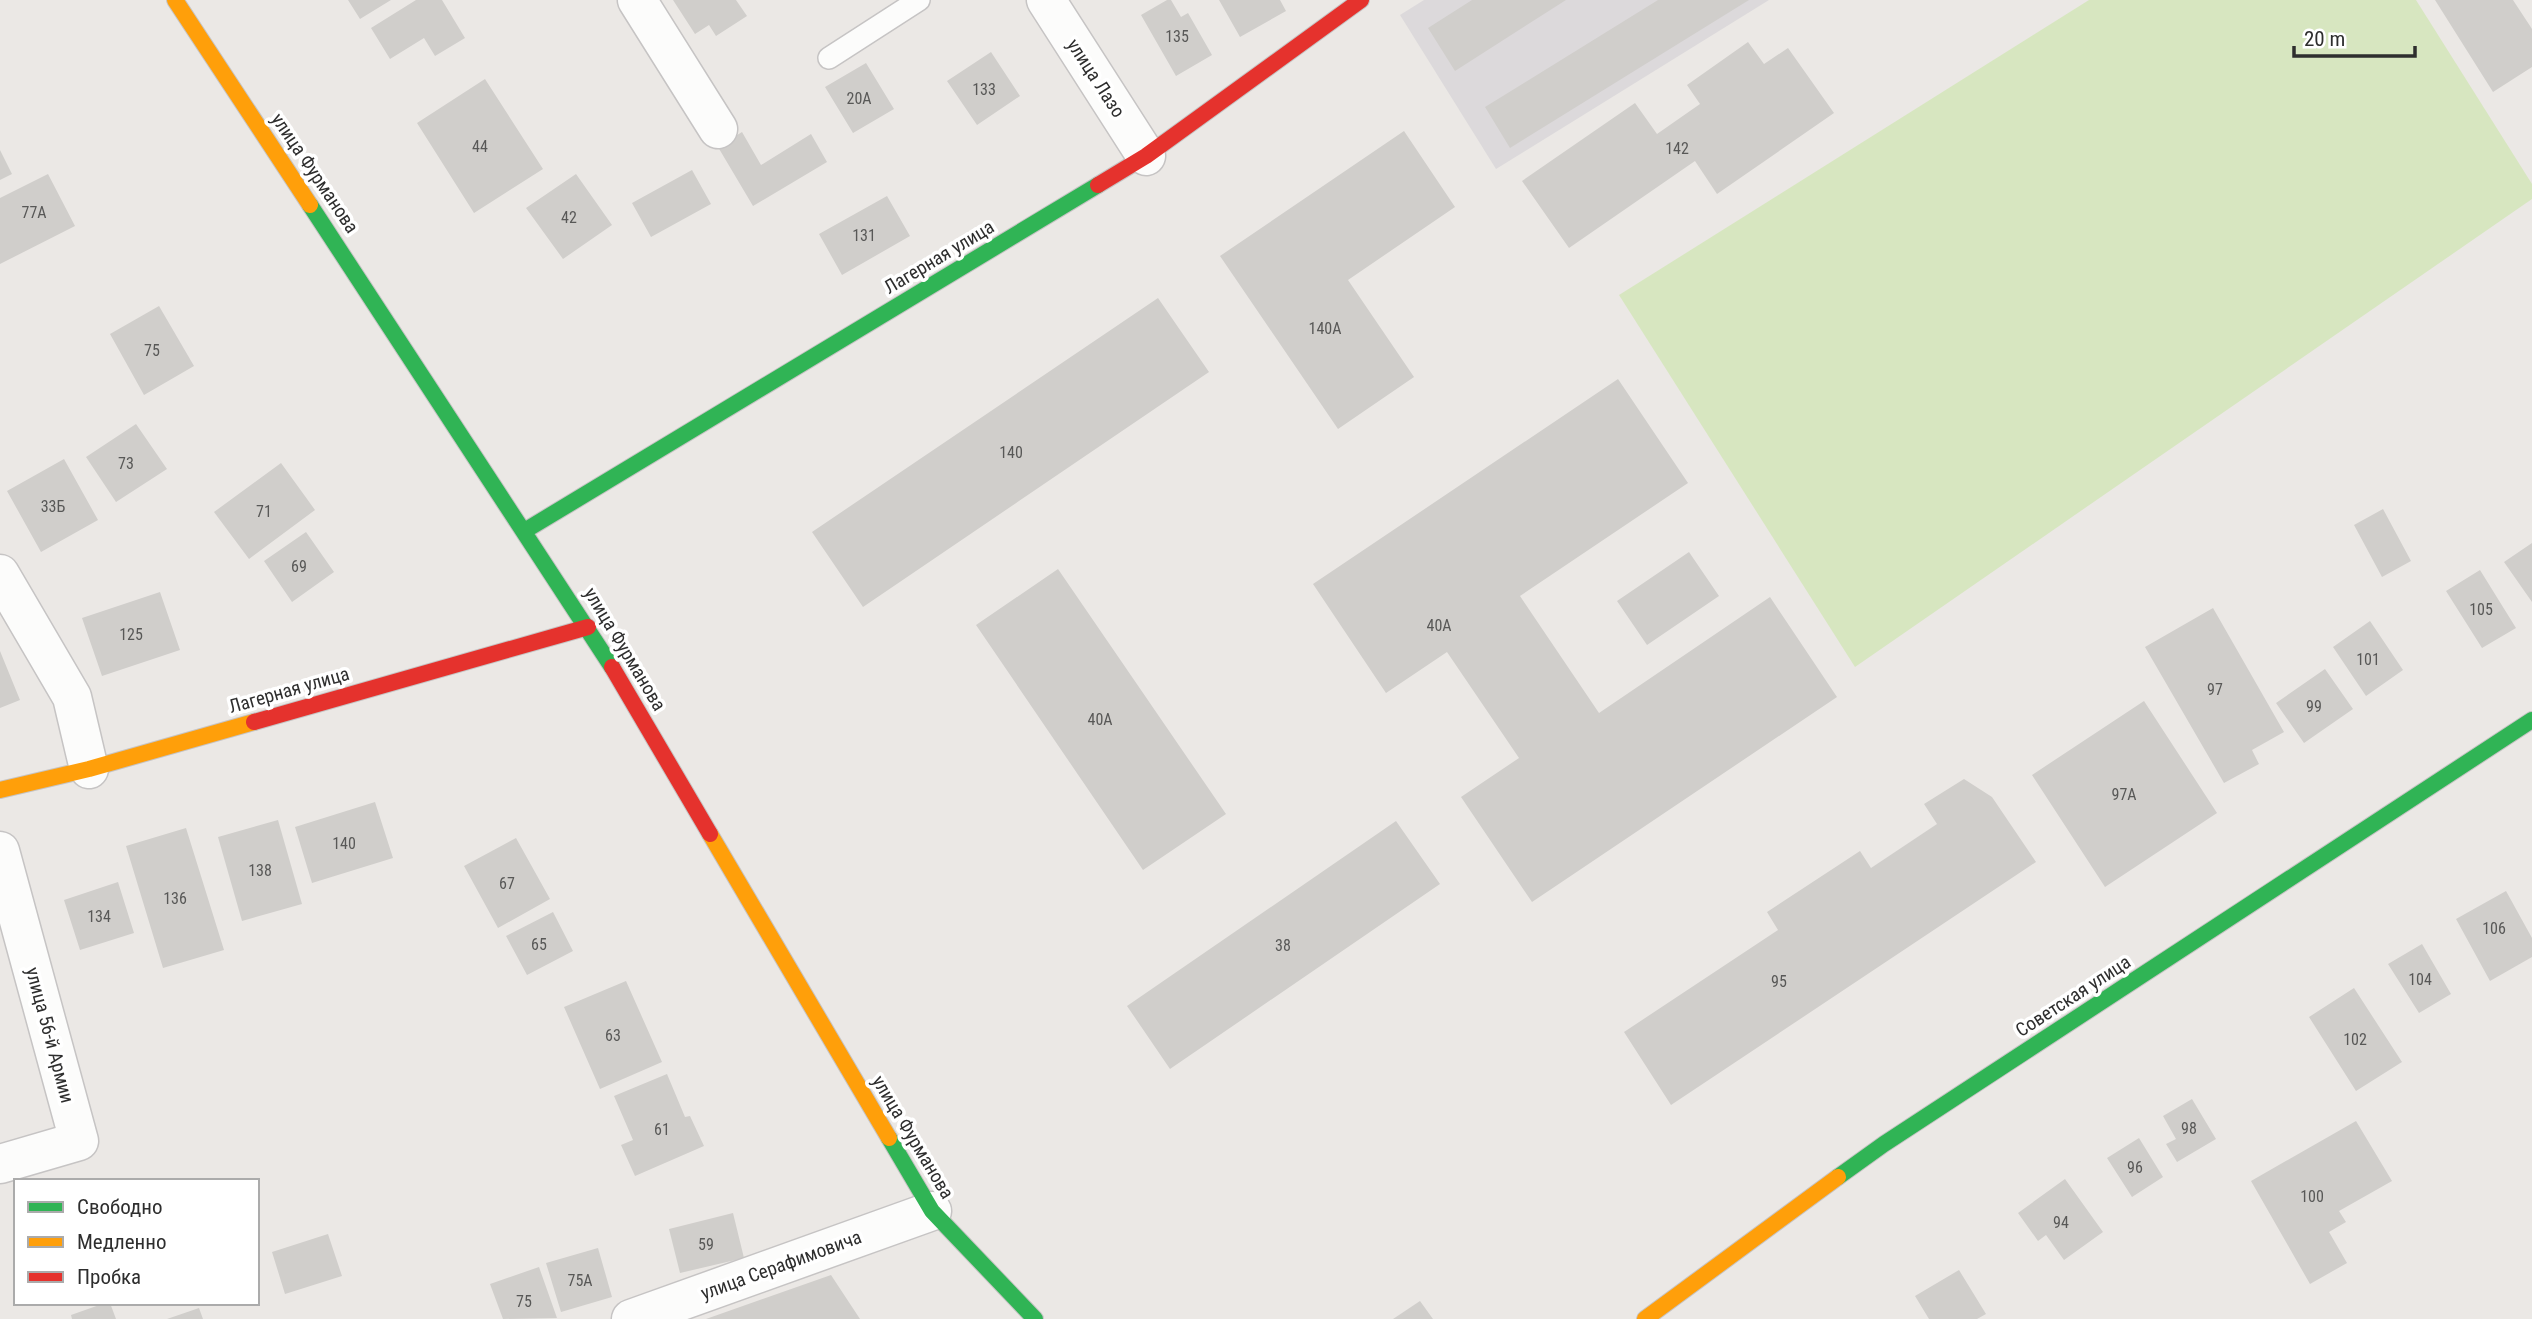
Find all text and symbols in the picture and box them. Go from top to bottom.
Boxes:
scale bar [2294,14,2415,58]
house number: 135 [1165,27,1189,46]
text: 20 m [2304,27,2345,51]
street label: улица Лазо [1062,34,1130,122]
house number: 133 [972,80,996,99]
house number: 20А [846,89,872,108]
street label: улица Фурманова [266,109,364,237]
house number: 44 [472,137,488,156]
house number: 142 [1665,139,1689,158]
house number: 77А [21,203,47,222]
house number: 42 [561,208,577,227]
street label: Лагерная улица [880,215,998,299]
house number: 131 [852,226,876,245]
house number: 140А [1309,319,1341,338]
house number: 75 [144,341,160,360]
house number: 140 [999,443,1023,462]
house number: 73 [118,454,134,473]
house number: 33Б [41,497,66,516]
house number: 71 [256,502,272,521]
house number: 69 [291,557,307,576]
street label: улица Фурманова [579,583,671,715]
house number: 105 [2469,600,2493,619]
house number: 40А [1426,616,1452,635]
house number: 125 [119,625,143,644]
house number: 101 [2356,650,2380,669]
street label: Лагерная улица [226,662,352,718]
house number: 97 [2207,680,2223,699]
house number: 99 [2306,697,2322,716]
house number: 40А [1087,710,1113,729]
house number: 97А [2111,785,2137,804]
house number: 140 [332,834,356,853]
house number: 138 [248,861,272,880]
house number: 67 [499,874,515,893]
house number: 136 [163,889,187,908]
house number: 134 [87,907,111,926]
house number: 106 [2482,919,2506,938]
house number: 65 [531,935,547,954]
house number: 38 [1275,936,1291,955]
street label: Советская улица [2011,950,2135,1042]
street label: улица 56-й Армии [21,965,79,1105]
house number: 104 [2408,970,2432,989]
house number: 95 [1771,972,1787,991]
house number: 63 [605,1026,621,1045]
house number: 102 [2343,1030,2367,1049]
street label: улица Фурманова [867,1071,959,1203]
house number: 98 [2181,1119,2197,1138]
house number: 61 [654,1120,670,1139]
house number: 96 [2127,1158,2143,1177]
legend [14,1179,259,1305]
house number: 100 [2300,1187,2324,1206]
text: Свободно [77,1195,163,1219]
house number: 94 [2053,1213,2069,1232]
street label: улица Серафимовича [697,1225,865,1305]
text: Медленно [77,1230,166,1254]
house number: 59 [698,1235,714,1254]
text: Пробка [77,1265,141,1289]
house number: 75А [567,1271,593,1290]
house number: 75 [516,1292,532,1311]

